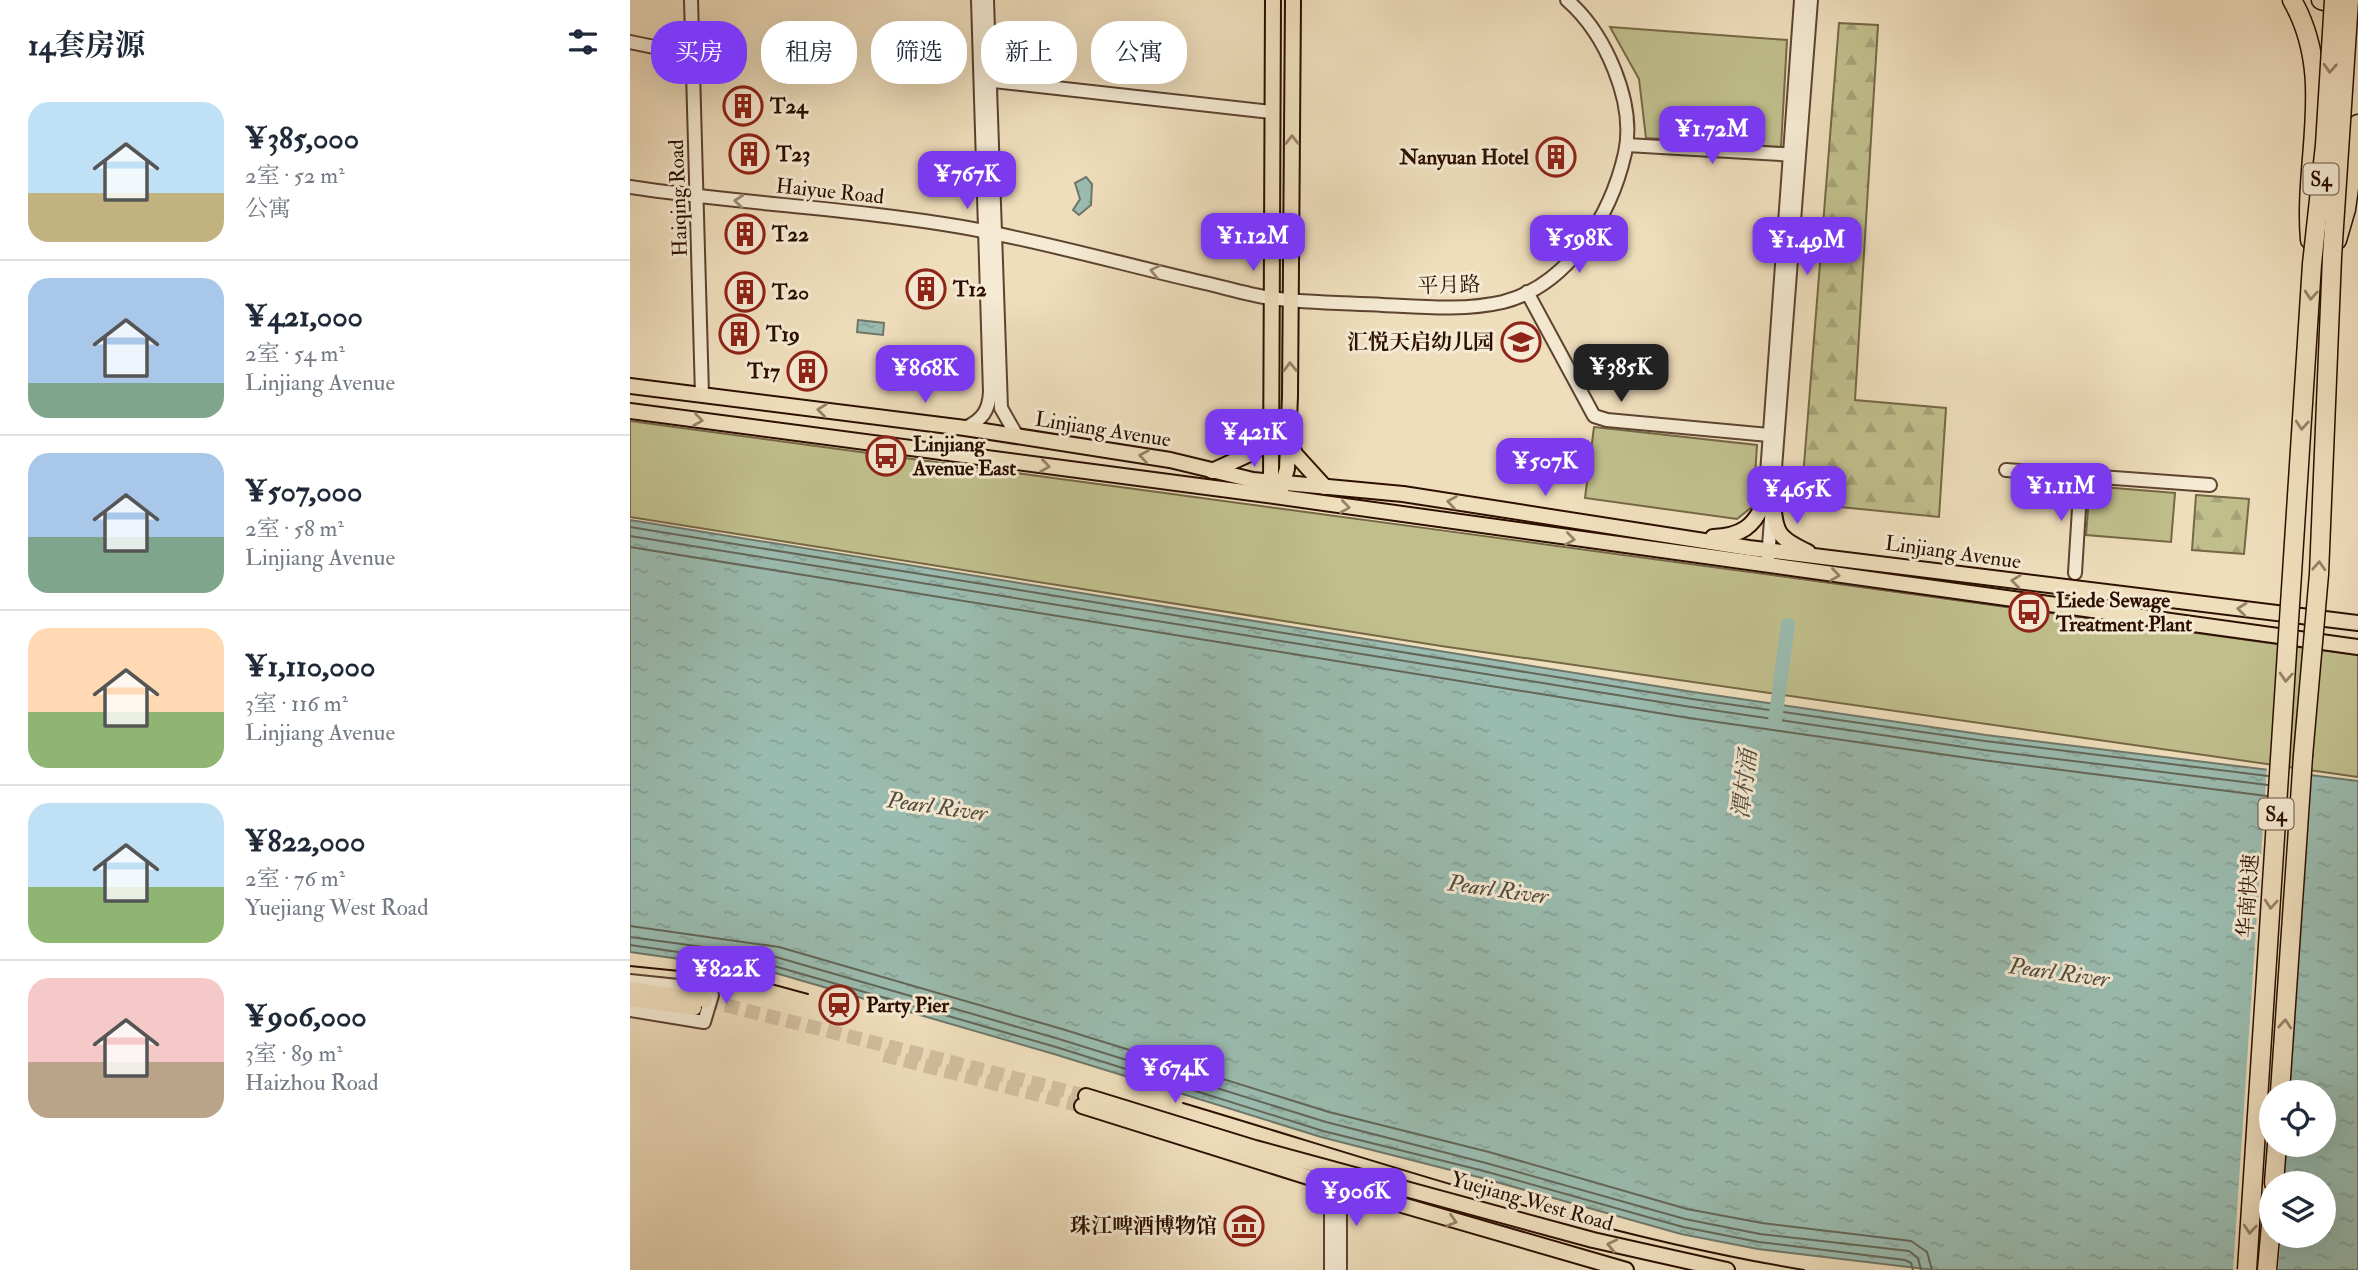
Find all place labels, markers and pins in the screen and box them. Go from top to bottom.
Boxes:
building icon: T24 [722,85,764,127]
place label: T24 [769,93,809,120]
pin: ¥1.72M [1655,106,1769,166]
building icon: T23 [728,133,770,175]
building icon: Nanyuan Hotel [1535,136,1577,178]
place label: T23 [775,141,810,168]
place label: Nanyuan Hotel [1398,144,1530,171]
pin: ¥767K [918,152,1016,211]
building icon: T22 [724,213,766,255]
pin: ¥1.12M [1196,214,1310,273]
pin: ¥598K [1530,216,1628,275]
pin: ¥1.49M [1750,218,1864,277]
place label: T22 [771,221,809,248]
building icon: T12 [905,268,947,310]
building icon: T20 [724,271,766,313]
place label: T12 [952,276,987,303]
place label: T20 [771,279,809,306]
building icon: T19 [718,313,760,355]
place label: T19 [765,321,800,348]
school or university icon: 汇悦天启幼儿园 [1500,321,1542,363]
place label: 汇悦天启幼儿园 [1347,329,1494,356]
pin: ¥385K [1572,344,1670,404]
pin: ¥868K [876,346,974,405]
building icon: T17 [786,350,828,392]
place label: T17 [746,358,780,385]
pin: ¥421K [1205,410,1303,469]
place label: Linjiang Avenue East [912,431,1016,482]
bus stop icon: Linjiang Avenue East [865,435,907,477]
pin: ¥507K [1496,438,1594,498]
pin: ¥1.11M [2004,463,2118,523]
pin: ¥465K [1748,466,1846,526]
place label: Liede Sewage Treatment Plant [2055,587,2192,638]
bus stop icon: Liede Sewage Treatment Plant [2008,591,2050,633]
pin: ¥822K [677,946,775,1006]
station icon: Party Pier [818,984,860,1026]
place label: Party Pier [866,992,950,1019]
pin: ¥674K [1126,1046,1224,1105]
pin: ¥906K [1307,1168,1405,1228]
museum icon: 珠江啤酒博物馆 [1223,1205,1265,1247]
place label: 珠江啤酒博物馆 [1070,1213,1217,1240]

